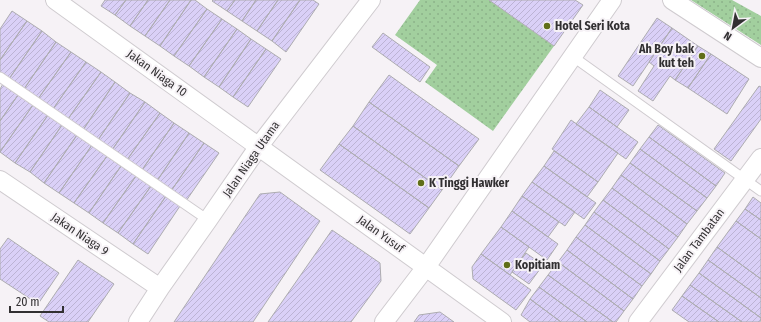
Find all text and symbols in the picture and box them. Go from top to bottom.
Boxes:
north arrow [713,8,753,48]
place label: Hotel Seri Kota [555,19,630,33]
marker: Hotel Seri Kota [542,21,552,31]
text: N [722,29,734,43]
place label: Ah Boy bak kut teh [638,42,695,70]
street label: Jakan Niaga 10 [124,47,190,99]
marker: Ah Boy bak kut teh [697,51,707,61]
street label: Jalan Niaga Utama [220,118,282,200]
place label: K Tinggi Hawker [429,176,510,190]
marker: K Tinggi Hawker [416,178,426,188]
street label: Jalan Tambatan [671,206,727,274]
street label: Jakan Niaga 9 [49,210,111,258]
street label: Jalan Yusuf [355,212,408,256]
place label: Kopitiam [515,258,560,272]
marker: Kopitiam [502,260,512,270]
scale bar [10,288,63,314]
text: 20 m [16,295,40,309]

